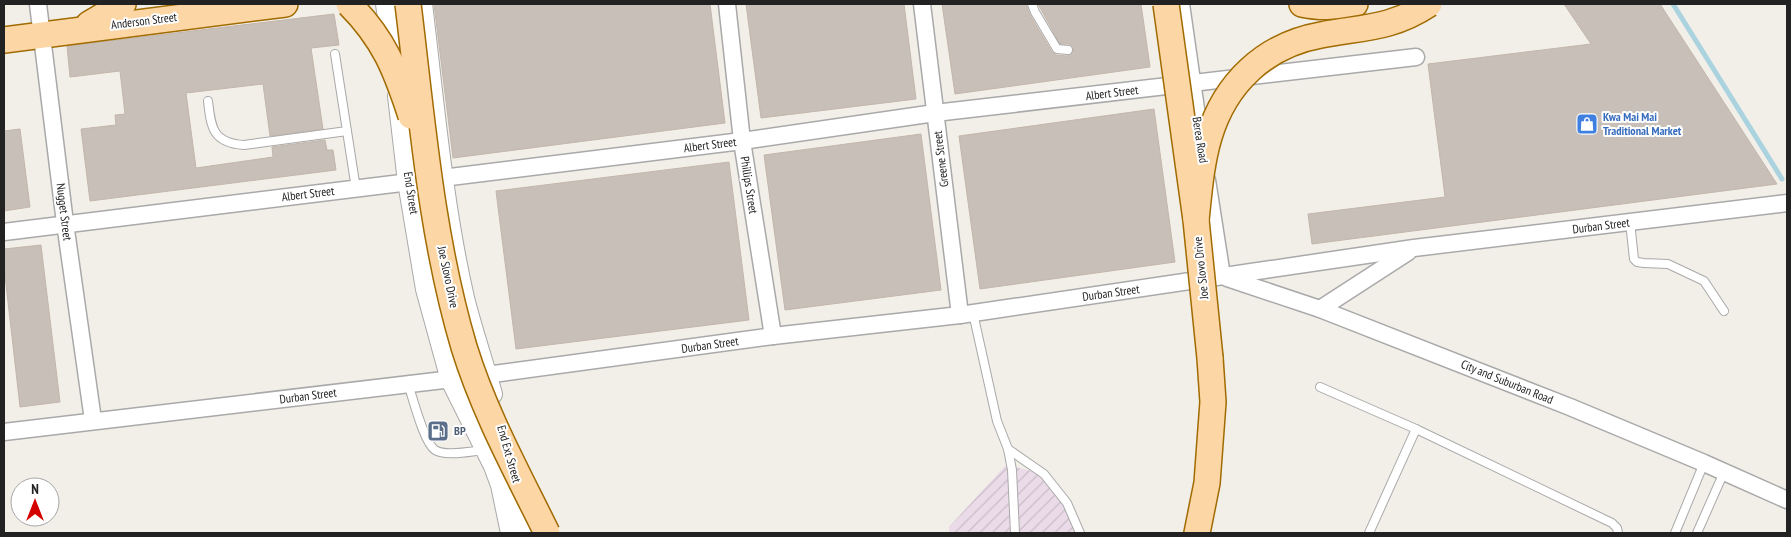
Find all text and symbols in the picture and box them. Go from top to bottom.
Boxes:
street label: Anderson Street [110,9,178,32]
street label: Albert Street [1085,82,1140,103]
place label: Kwa Mai Mai Traditional Market [1603,109,1682,138]
shop icon: Kwa Mai Mai Traditional Market [1575,112,1599,136]
street label: Berea Road [1189,116,1212,164]
street label: Greene Street [930,129,951,188]
street label: Albert Street [683,134,738,155]
street label: Phillips Street [738,155,762,216]
street label: End Street [401,171,422,216]
street label: Nugget Street [54,182,76,242]
street label: Albert Street [281,183,336,204]
street label: Durban Street [1572,214,1631,236]
street label: Joe Slovo Drive [1190,236,1211,301]
street label: Joe Slovo Drive [434,244,462,309]
street label: Durban Street [1081,281,1141,304]
street label: Durban Street [680,333,740,356]
street label: City and Suburban Road [1459,356,1556,407]
street label: Durban Street [279,384,338,406]
fuel station icon: BP [426,419,450,443]
place label: BP [454,423,466,438]
street label: End Ext Street [494,423,525,485]
north arrow [10,477,60,527]
text: N [31,480,39,498]

